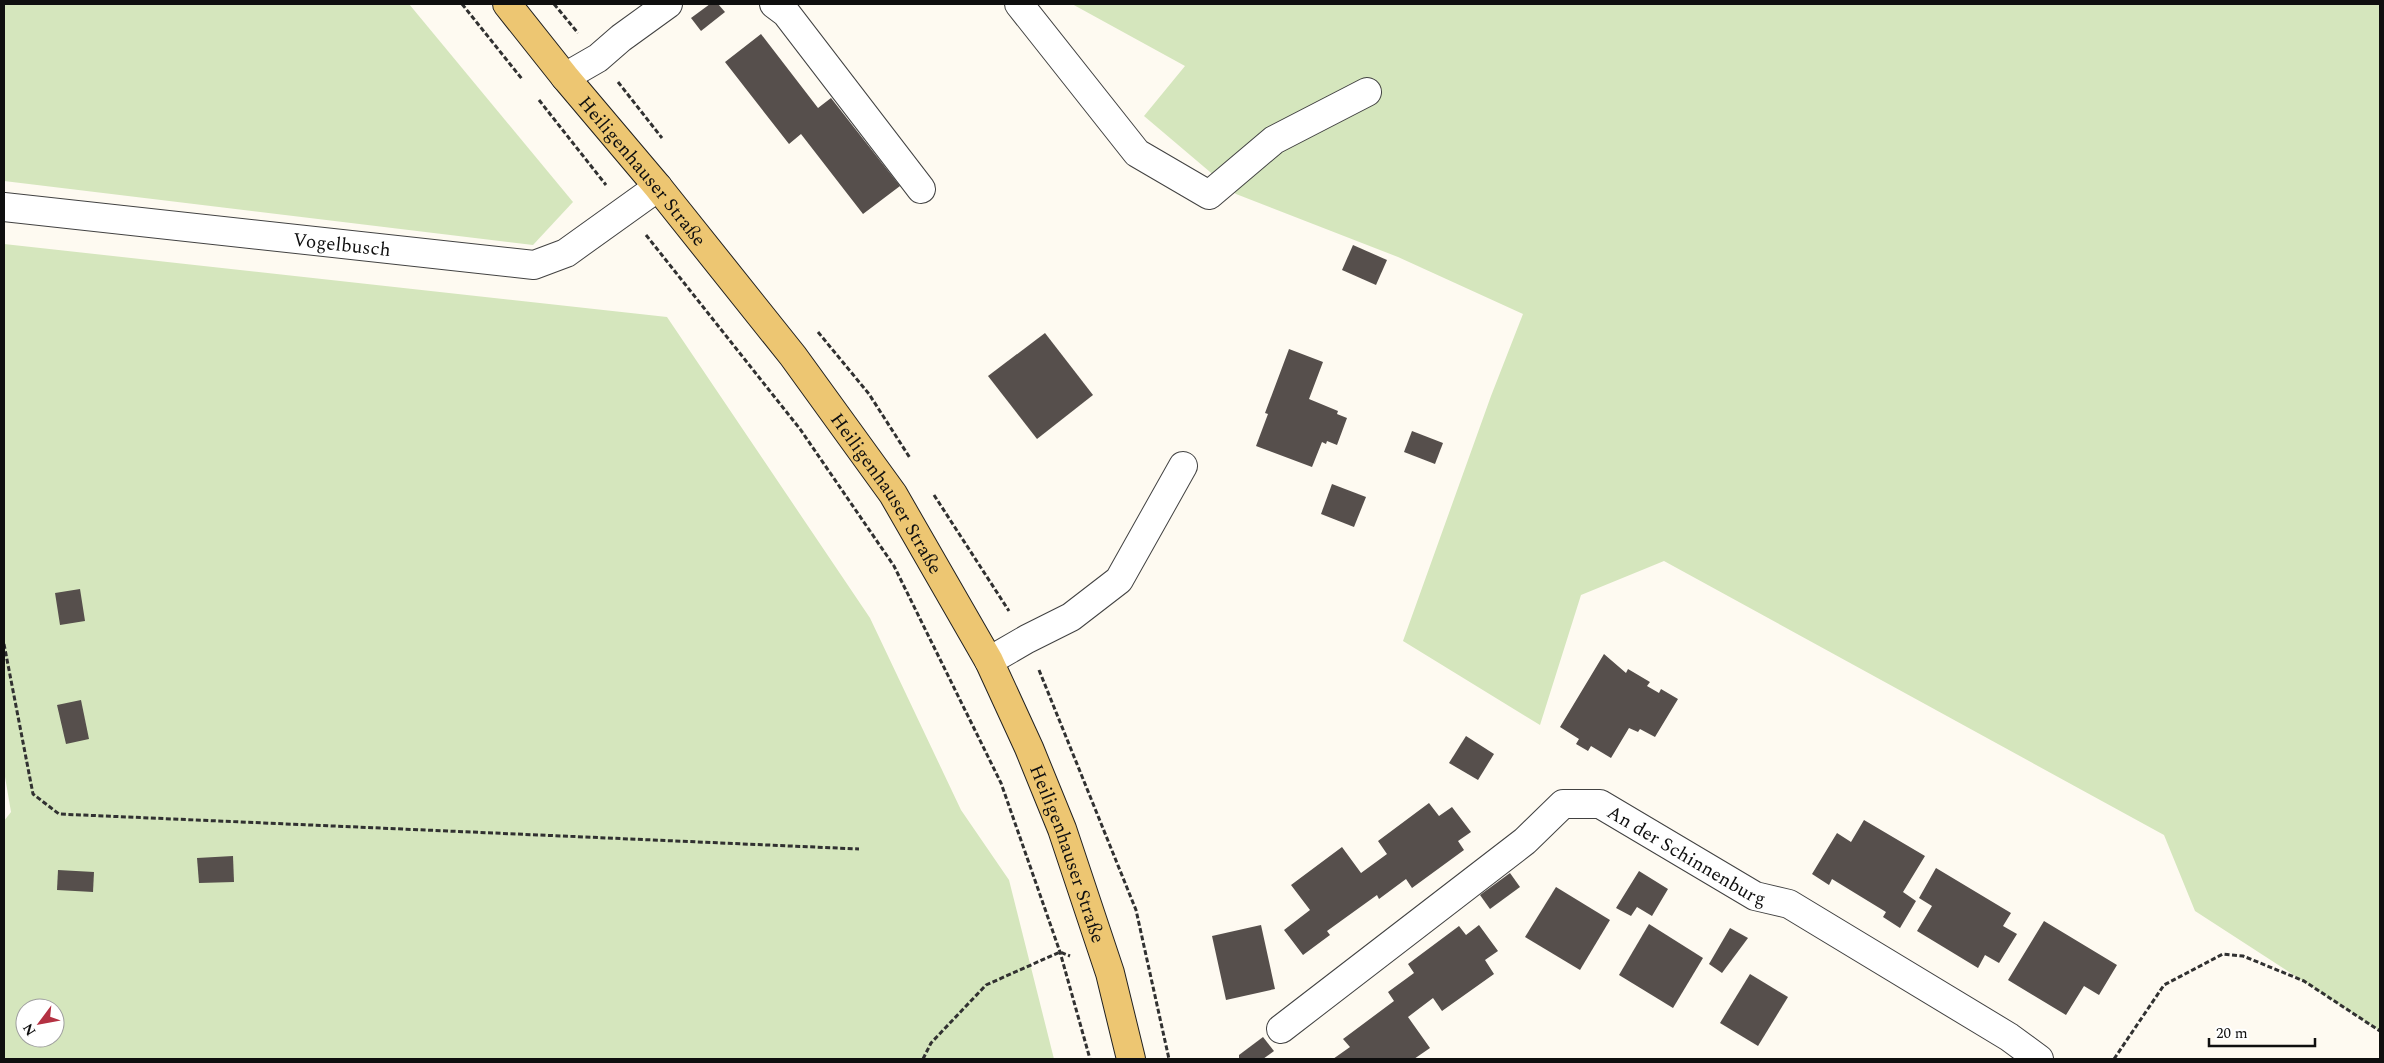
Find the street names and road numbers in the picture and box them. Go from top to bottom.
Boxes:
street label: Heiligenhauser Straße [571,90,713,253]
street label: Vogelbusch [291,226,392,265]
street label: Heiligenhauser Straße [823,407,949,580]
street label: Heiligenhauser Straße [1021,760,1112,947]
street label: An der Schinnenburg [1601,798,1768,914]

